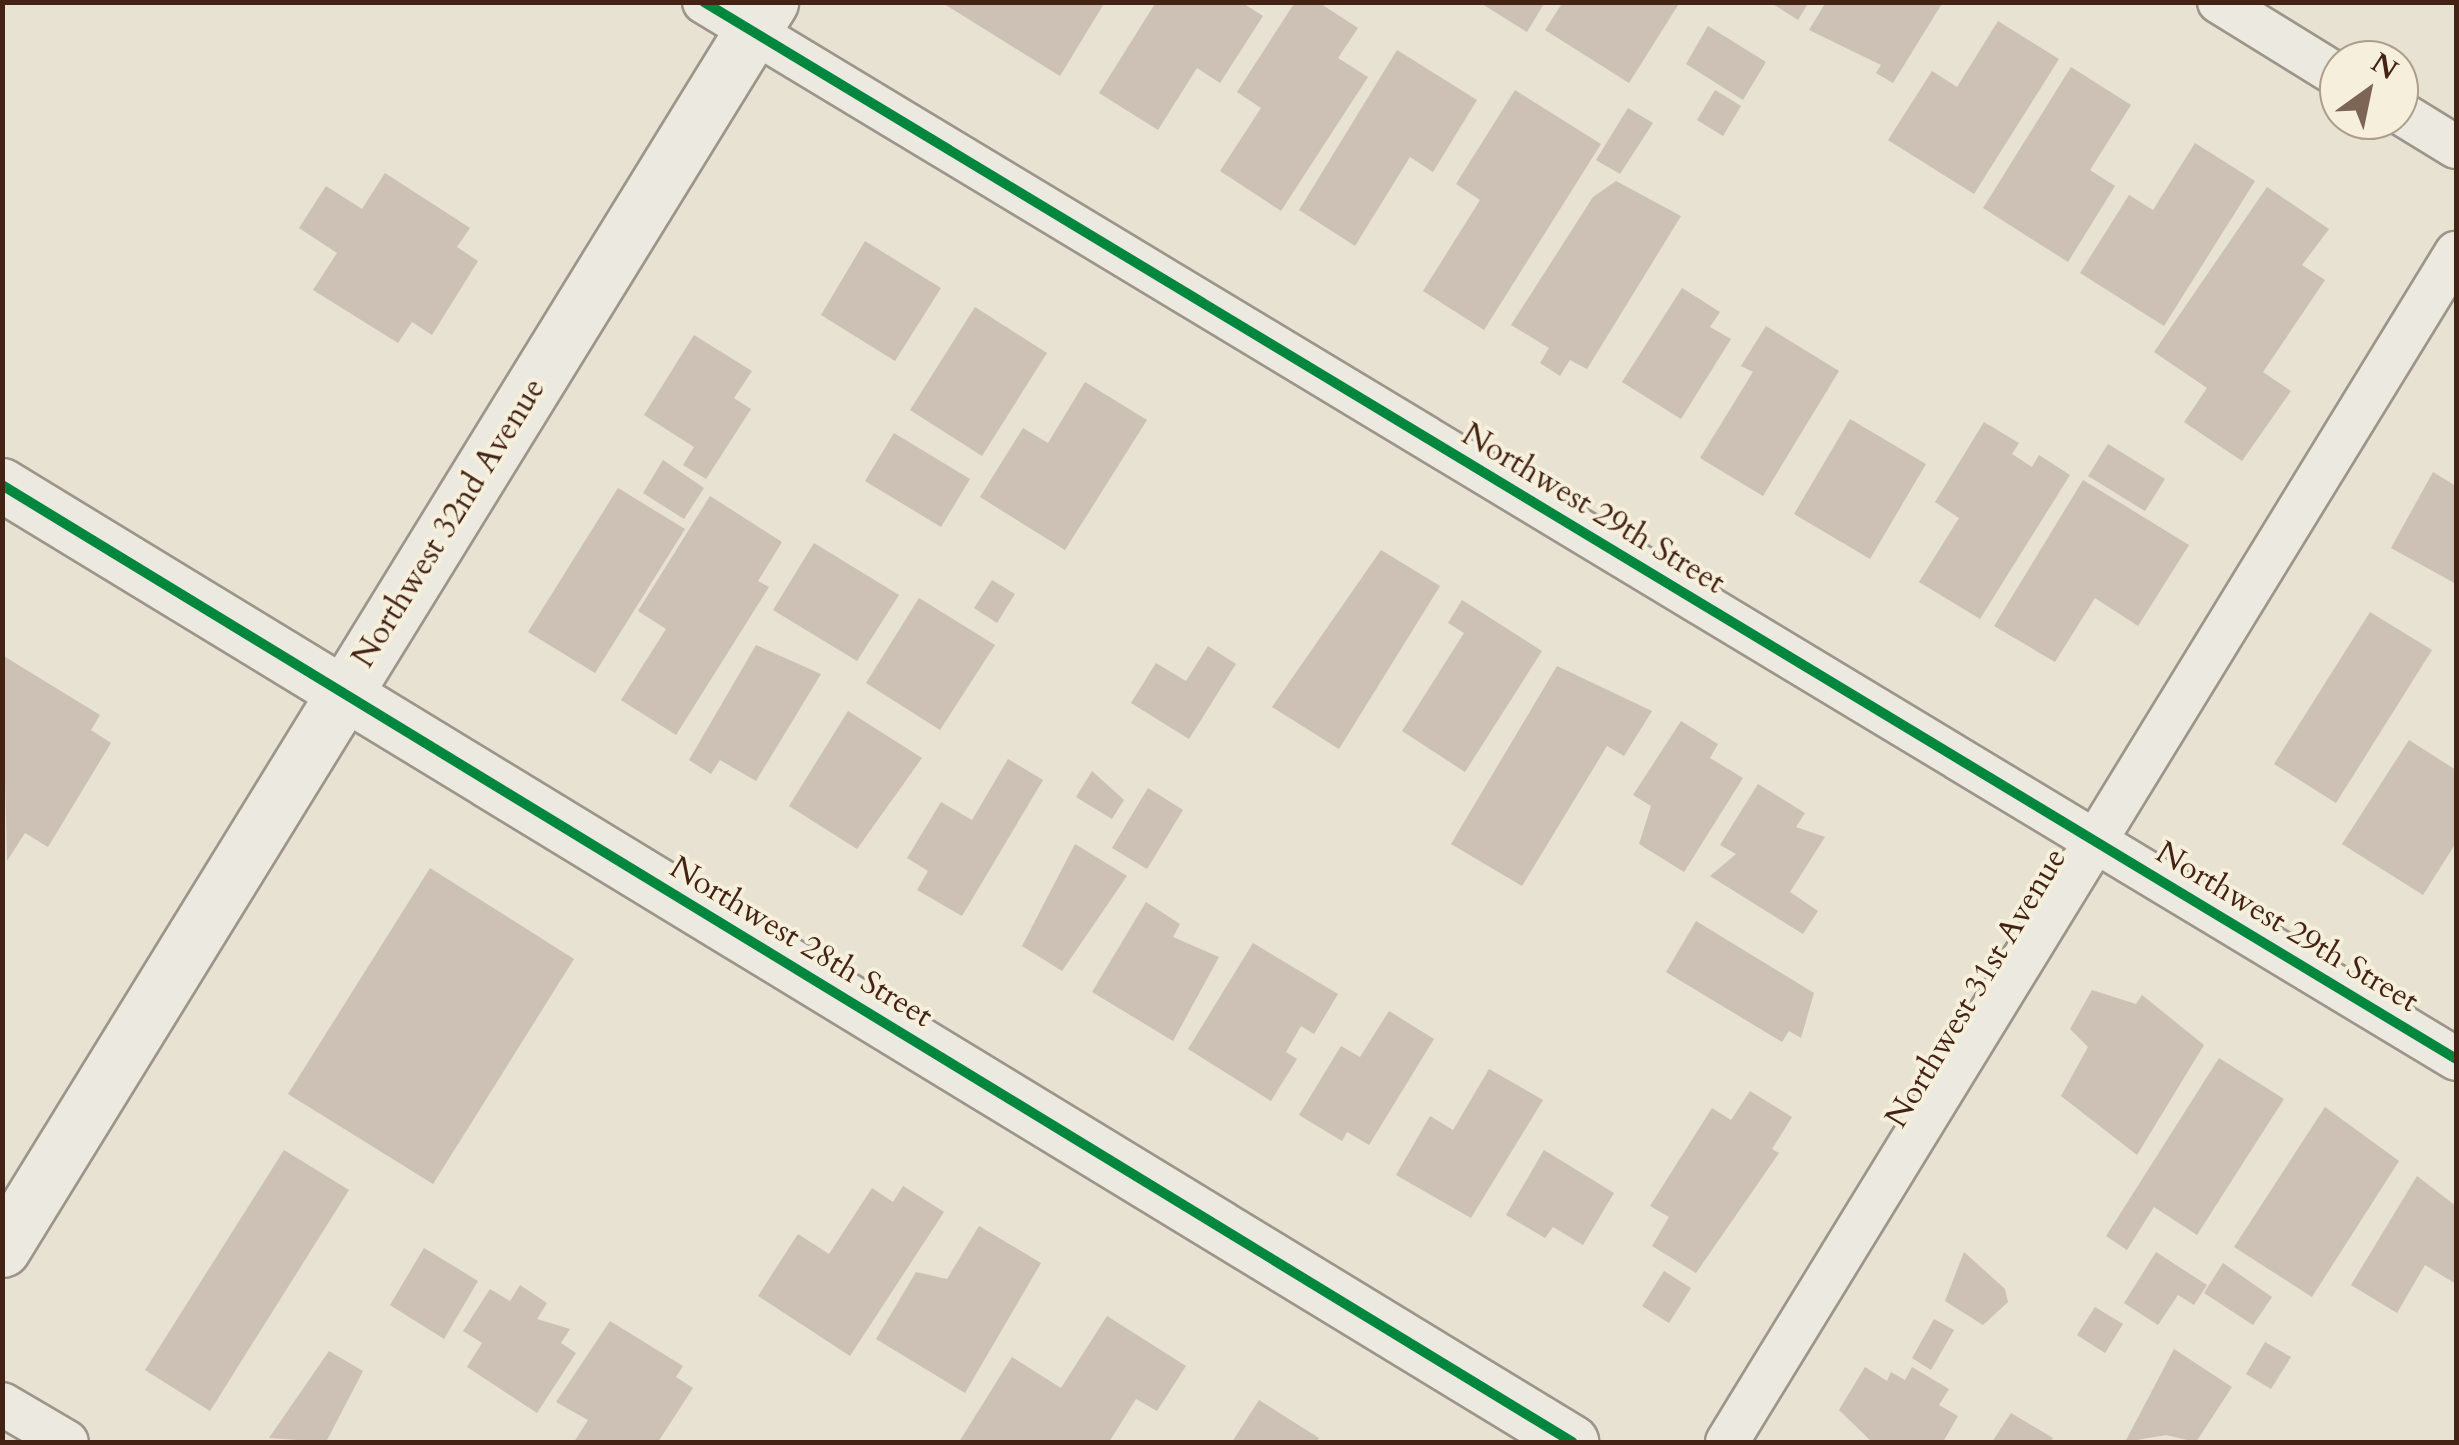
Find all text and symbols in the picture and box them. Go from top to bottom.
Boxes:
north arrow [2319,40,2419,140]
text: N [2364,44,2405,89]
street label: Northwest 32nd Avenue [344,371,554,675]
street label: Northwest 29th Street [1455,415,1731,603]
street label: Northwest 29th Street [2149,833,2425,1021]
street label: Northwest 31st Avenue [1877,841,2075,1135]
street label: Northwest 28th Street [663,848,939,1036]

